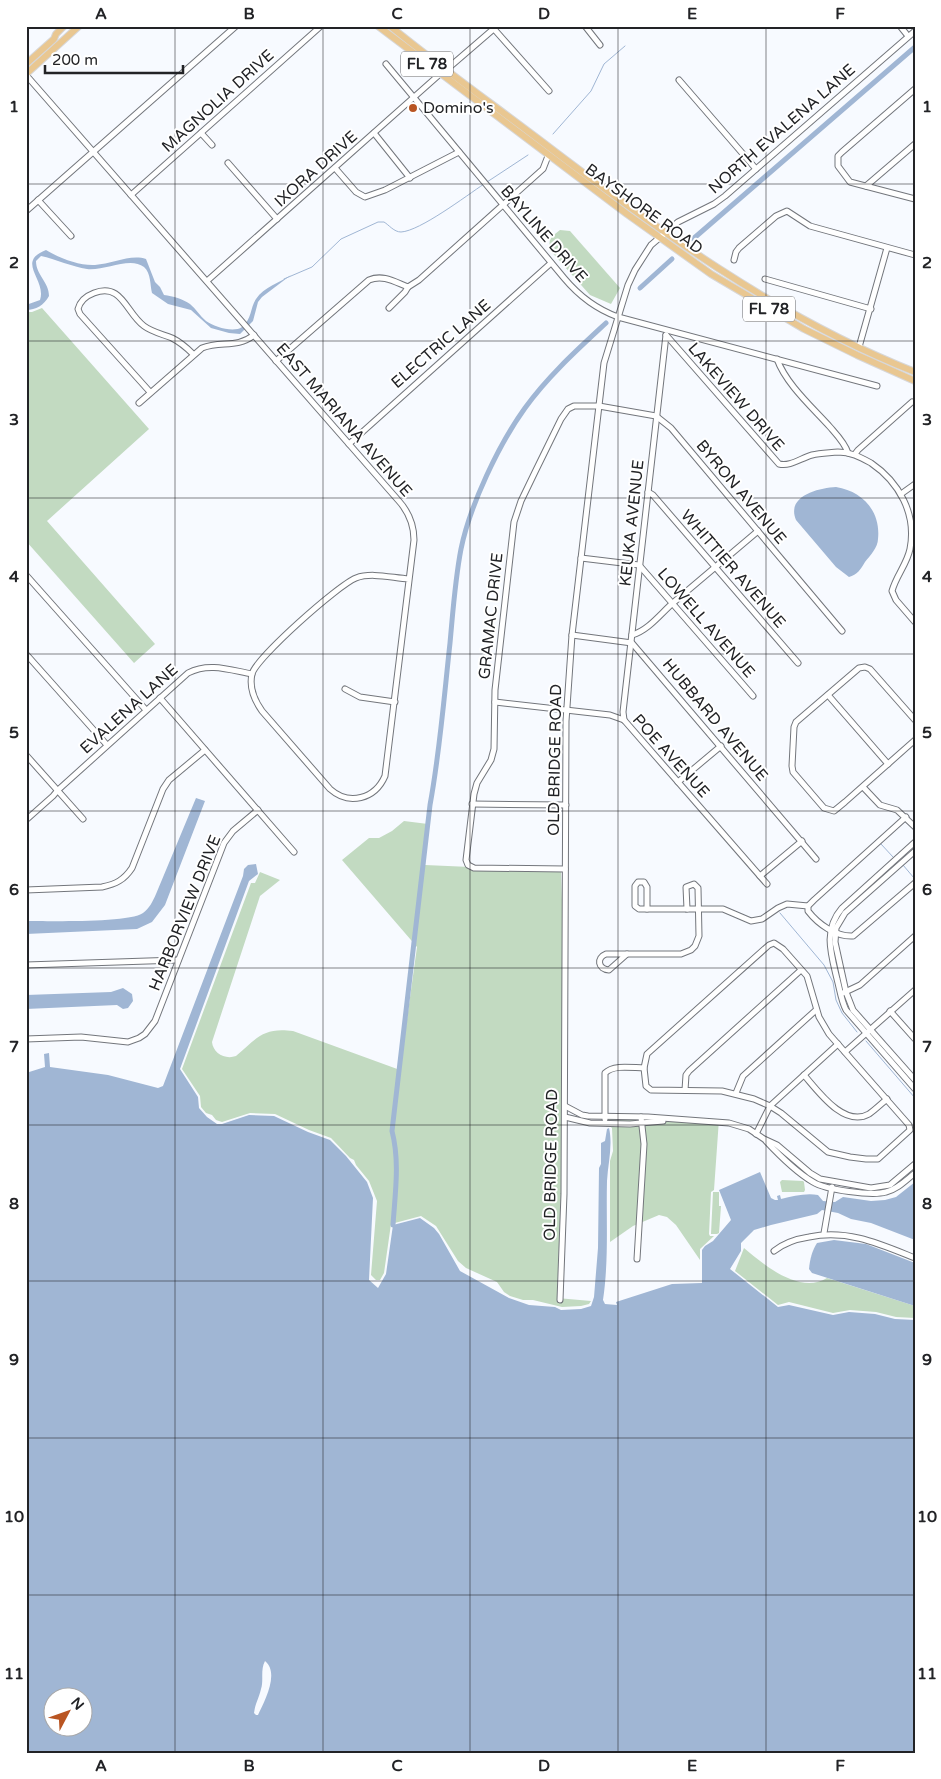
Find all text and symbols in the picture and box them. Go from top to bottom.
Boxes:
text: A [95,4,107,24]
text: B [243,4,255,24]
text: C [391,4,403,24]
text: D [538,4,550,24]
text: E [687,4,697,24]
text: F [835,4,845,24]
scale bar [45,42,182,74]
street label: MAGNOLIA DRIVE [158,45,278,157]
text: 200 m [52,51,98,69]
road number: FL 78 [401,52,453,76]
street label: NORTH EVALENA LANE [704,60,860,198]
text: 1 [9,97,19,117]
text: 1 [922,97,932,117]
place label: Domino's [423,98,494,118]
marker: Domino's [407,102,419,114]
street label: IXORA DRIVE [270,127,362,211]
street label: BAYSHORE ROAD [581,159,707,259]
street label: BAYLINE DRIVE [496,181,592,287]
text: 2 [9,253,19,273]
text: 2 [922,253,932,273]
street label: ELECTRIC LANE [387,295,495,393]
road number: FL 78 [743,296,795,322]
street label: EAST MARIANA AVENUE [272,339,416,501]
street label: LAKEVIEW DRIVE [683,339,789,455]
text: 3 [9,410,19,430]
text: 3 [922,410,932,430]
street label: BYRON AVENUE [692,436,790,548]
street label: KEUKA AVENUE [615,459,649,587]
street label: WHITTIER AVENUE [676,506,790,632]
street label: GRAMAC DRIVE [474,552,508,680]
street label: LOWELL AVENUE [653,564,759,682]
text: 4 [9,567,19,587]
text: 4 [922,567,932,587]
street label: HUBBARD AVENUE [658,655,772,785]
street label: EVALENA LANE [76,660,182,758]
street label: OLD BRIDGE ROAD [544,684,566,836]
street label: POE AVENUE [628,710,714,802]
text: 5 [9,723,19,743]
text: 5 [922,723,932,743]
street label: HARBORVIEW DRIVE [145,832,225,994]
text: 6 [9,880,19,900]
text: 6 [922,880,932,900]
text: 7 [9,1037,19,1057]
text: 7 [922,1037,932,1057]
street label: OLD BRIDGE ROAD [540,1089,562,1241]
text: 8 [9,1194,19,1214]
text: 8 [922,1194,932,1214]
text: 9 [9,1350,19,1370]
text: 9 [922,1350,932,1370]
text: 10 [4,1507,24,1527]
text: 10 [917,1507,937,1527]
text: 11 [4,1664,24,1684]
text: 11 [917,1664,937,1684]
north arrow [42,1686,92,1736]
text: N [67,1694,88,1714]
text: A [95,1756,107,1776]
text: B [243,1756,255,1776]
text: C [391,1756,403,1776]
text: D [538,1756,550,1776]
text: E [687,1756,697,1776]
text: F [835,1756,845,1776]

